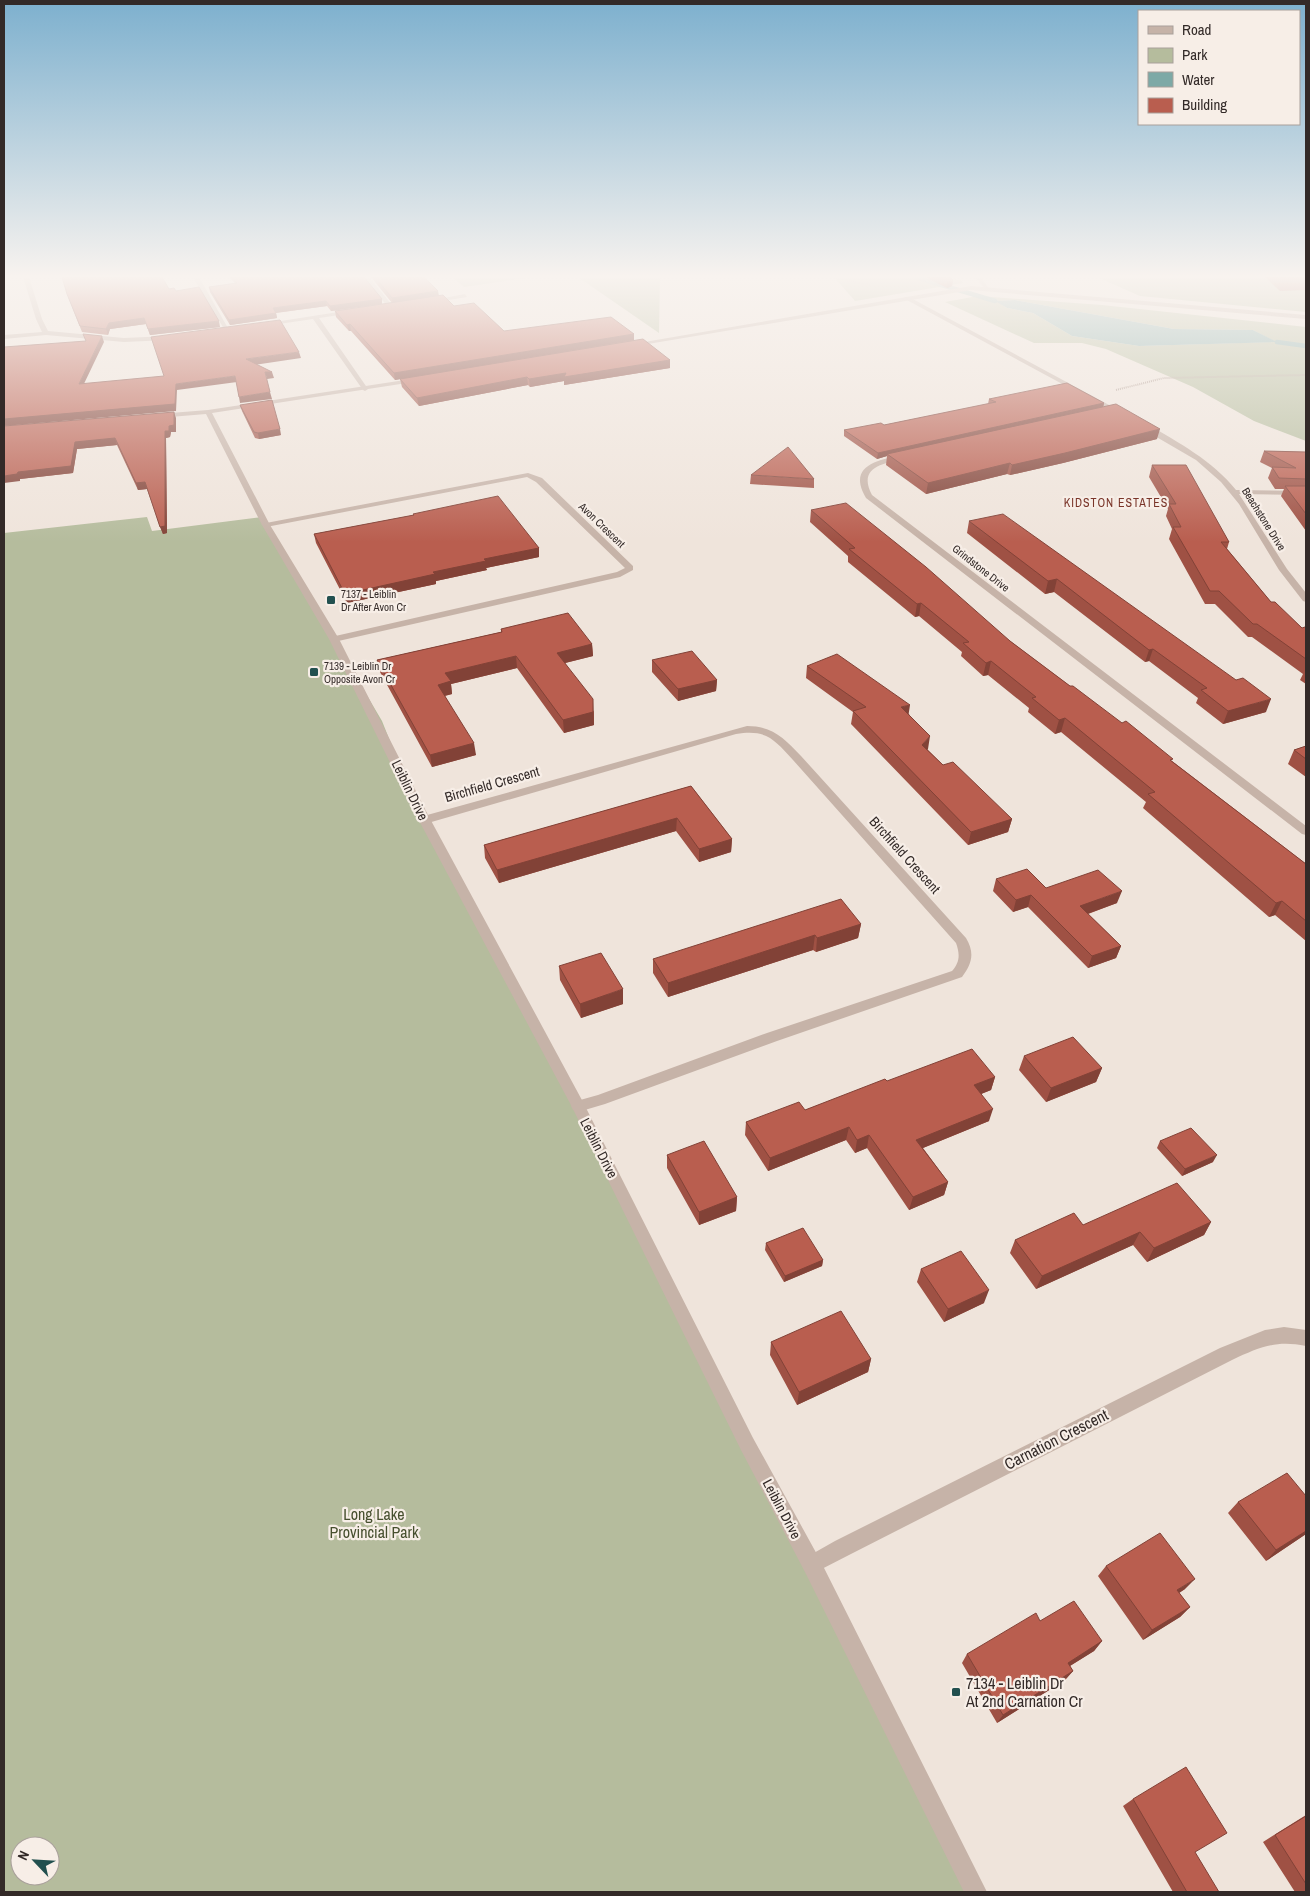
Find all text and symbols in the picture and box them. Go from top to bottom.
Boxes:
legend [1138,10,1300,125]
text: Road [1182,19,1211,40]
text: Park [1182,44,1208,65]
text: Water [1182,69,1214,90]
text: Building [1182,94,1227,115]
street label: Beachstone Drive [1239,485,1289,553]
district label: KIDSTON ESTATES [1064,495,1168,511]
street label: Avon Crescent [575,499,628,551]
street label: Grindstone Drive [950,541,1012,595]
place label: 7137 - Leiblin Dr After Avon Cr [341,587,406,614]
marker: 7137 - Leiblin Dr After Avon Cr [325,594,337,606]
place label: 7139 - Leiblin Dr Opposite Avon Cr [324,659,395,686]
marker: 7139 - Leiblin Dr Opposite Avon Cr [308,666,320,678]
street label: Leiblin Drive [388,757,432,823]
street label: Birchfield Crescent [443,762,541,806]
street label: Birchfield Crescent [866,813,944,897]
street label: Leiblin Drive [576,1115,622,1181]
street label: Carnation Crescent [1000,1403,1112,1475]
street label: Leiblin Drive [759,1476,805,1542]
park label: Long Lake Provincial Park [330,1503,419,1543]
place label: 7134 - Leiblin Dr At 2nd Carnation Cr [965,1672,1083,1712]
marker: 7134 - Leiblin Dr At 2nd Carnation Cr [950,1686,962,1698]
north arrow [10,1836,60,1886]
text: N [13,1848,33,1863]

